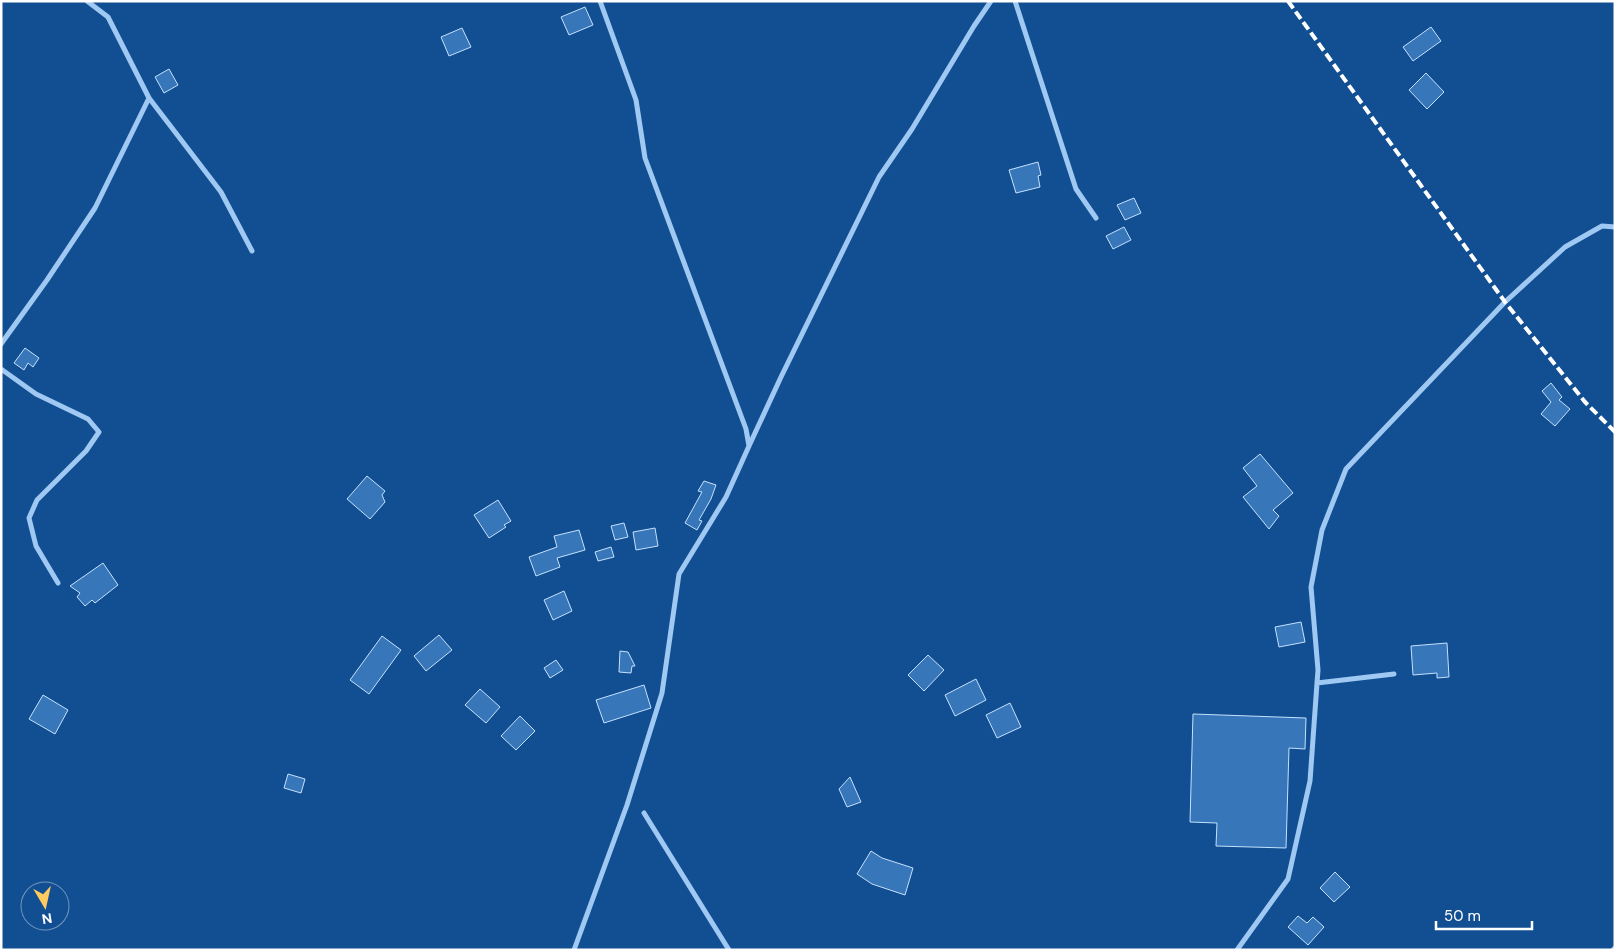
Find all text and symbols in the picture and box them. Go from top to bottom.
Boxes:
north arrow [20,881,70,931]
scale bar [1436,898,1532,930]
text: 50 m [1444,906,1481,926]
text: N [41,909,53,929]

